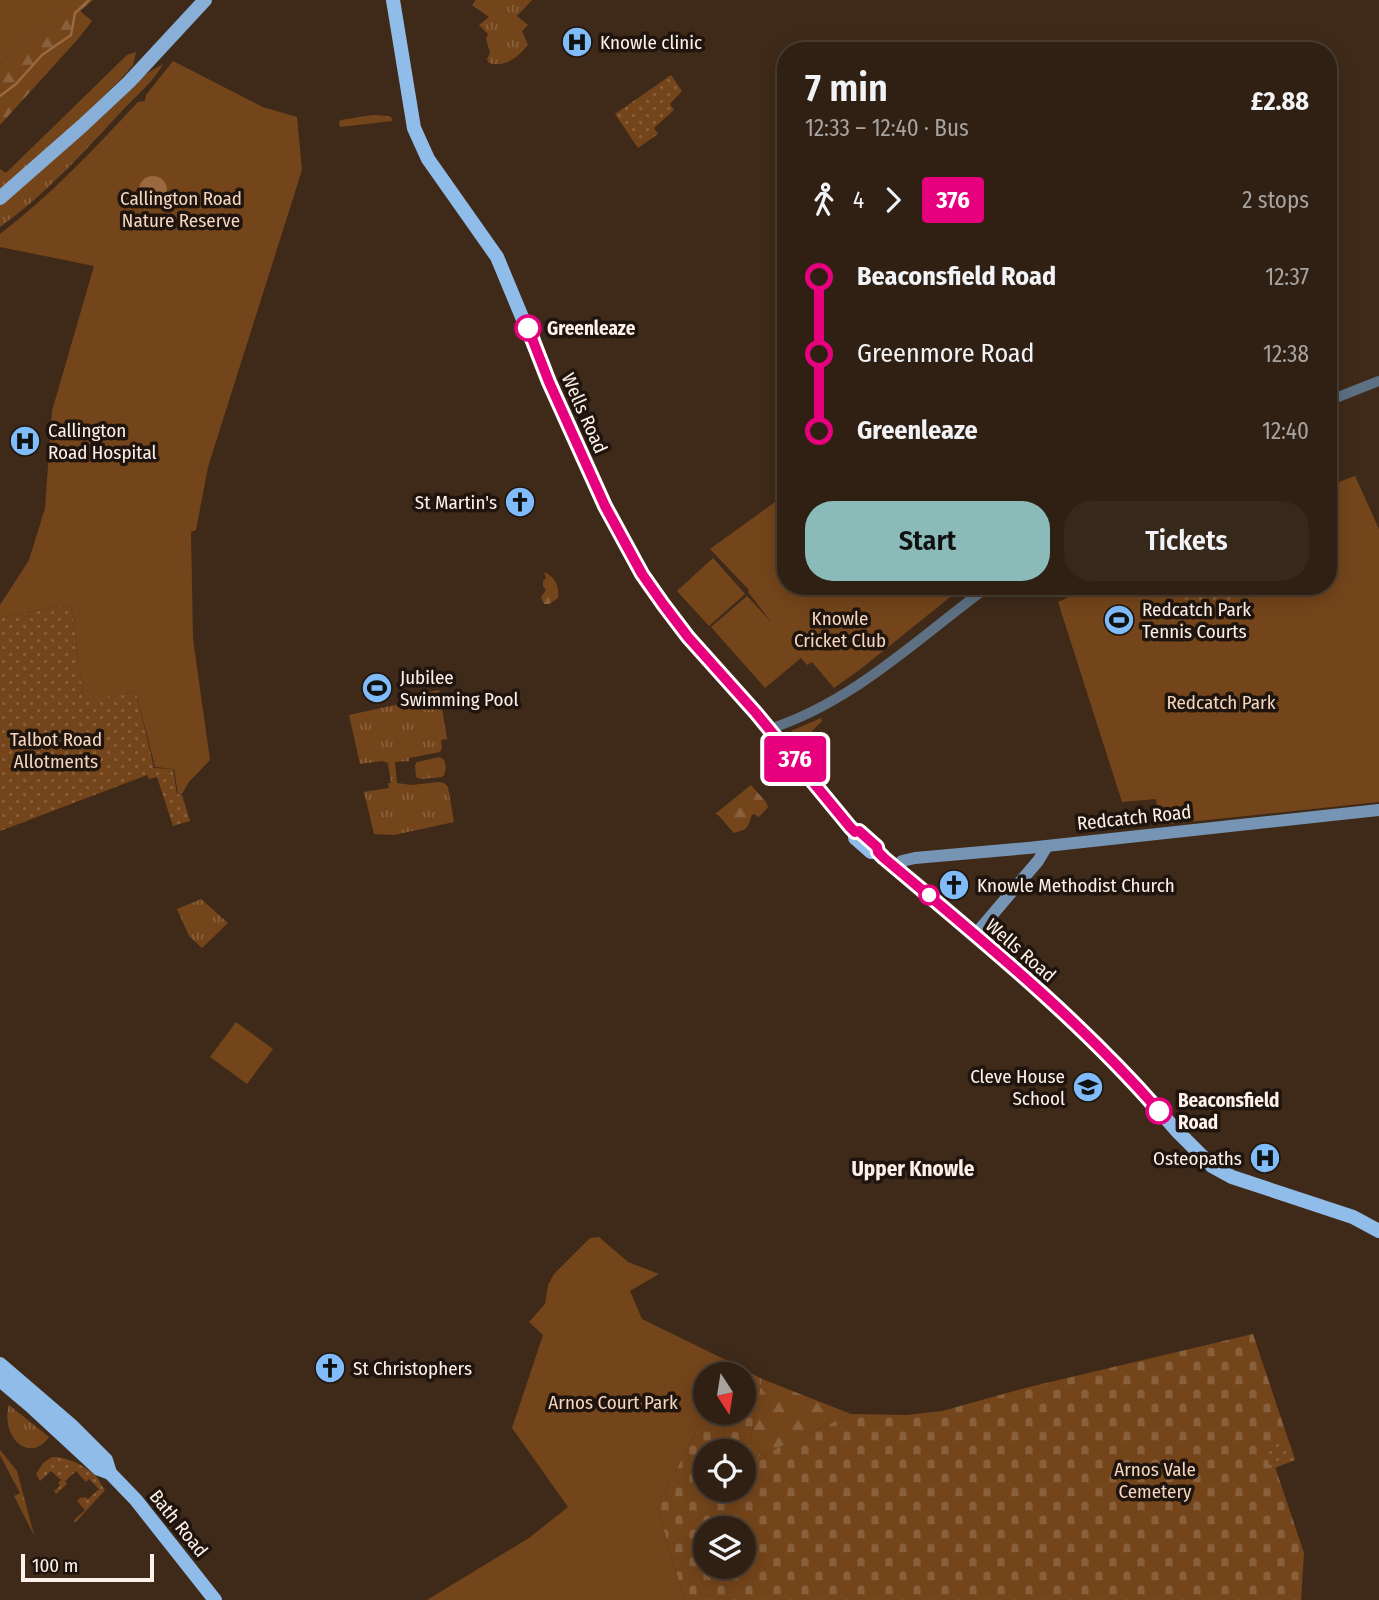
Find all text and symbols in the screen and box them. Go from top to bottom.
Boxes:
hospital icon: Knowle clinic [560,25,594,59]
place label: Knowle clinic [600,31,702,54]
text: 7 min [805,65,888,111]
text: £2.88 [1251,86,1309,117]
text: 12:33 – 12:40 · Bus [805,114,969,142]
icon: walk [805,181,843,219]
icon: forward [874,181,912,219]
text: 4 [853,186,864,214]
text: 376 [936,186,970,214]
text: 2 stops [1242,186,1309,214]
park label: Callington Road Nature Reserve [120,187,242,232]
text: Beaconsfield Road [857,261,1056,292]
text: 12:37 [1265,263,1309,291]
marker: Greenleaze [515,315,541,341]
place label: Greenleaze [547,317,636,340]
text: Greenmore Road [857,338,1035,369]
text: 12:38 [1263,340,1309,368]
street label: Wells Road [557,370,612,457]
text: Greenleaze [857,415,978,446]
text: 12:40 [1262,417,1309,445]
place label: Callington Road Hospital [48,419,157,464]
hospital icon: Callington Road Hospital [8,424,42,458]
church icon: St Martin's [503,485,537,519]
place label: St Martin's [415,491,497,514]
button: Start [805,501,1050,581]
button: Tickets [1064,501,1309,581]
place label: Redcatch Park Tennis Courts [1142,598,1251,643]
sports icon: Redcatch Park Tennis Courts [1102,603,1136,637]
park label: Knowle Cricket Club [794,607,886,652]
place label: Jubilee Swimming Pool [400,666,518,711]
sports icon: Jubilee Swimming Pool [360,671,394,705]
park label: Redcatch Park [1166,691,1276,714]
park label: Talbot Road Allotments [10,728,102,773]
line badge: 376 [755,736,835,782]
text: 376 [778,745,812,773]
street label: Redcatch Road [1076,800,1192,835]
church icon: Knowle Methodist Church [937,868,971,902]
place label: Knowle Methodist Church [977,874,1175,897]
unlabelled marker [919,885,939,905]
street label: Wells Road [981,914,1060,987]
place label: Cleve House School [970,1065,1065,1110]
school or university icon: Cleve House School [1071,1070,1105,1104]
place label: Beaconsfield Road [1178,1089,1279,1134]
marker: Beaconsfield Road [1146,1098,1172,1124]
hospital icon: Osteopaths [1248,1141,1282,1175]
place label: Osteopaths [1153,1147,1242,1170]
district label: Upper Knowle [852,1156,975,1182]
church icon: St Christophers [313,1351,347,1385]
place label: St Christophers [353,1357,472,1380]
north arrow [693,1362,756,1424]
map controls [693,1362,756,1579]
park label: Arnos Court Park [548,1391,678,1414]
button: locate [693,1439,756,1502]
park label: Arnos Vale Cemetery [1114,1458,1196,1503]
street label: Bath Road [145,1485,213,1562]
button: layers [693,1516,756,1579]
scale bar [21,1551,154,1583]
text: 100 m [32,1554,78,1577]

